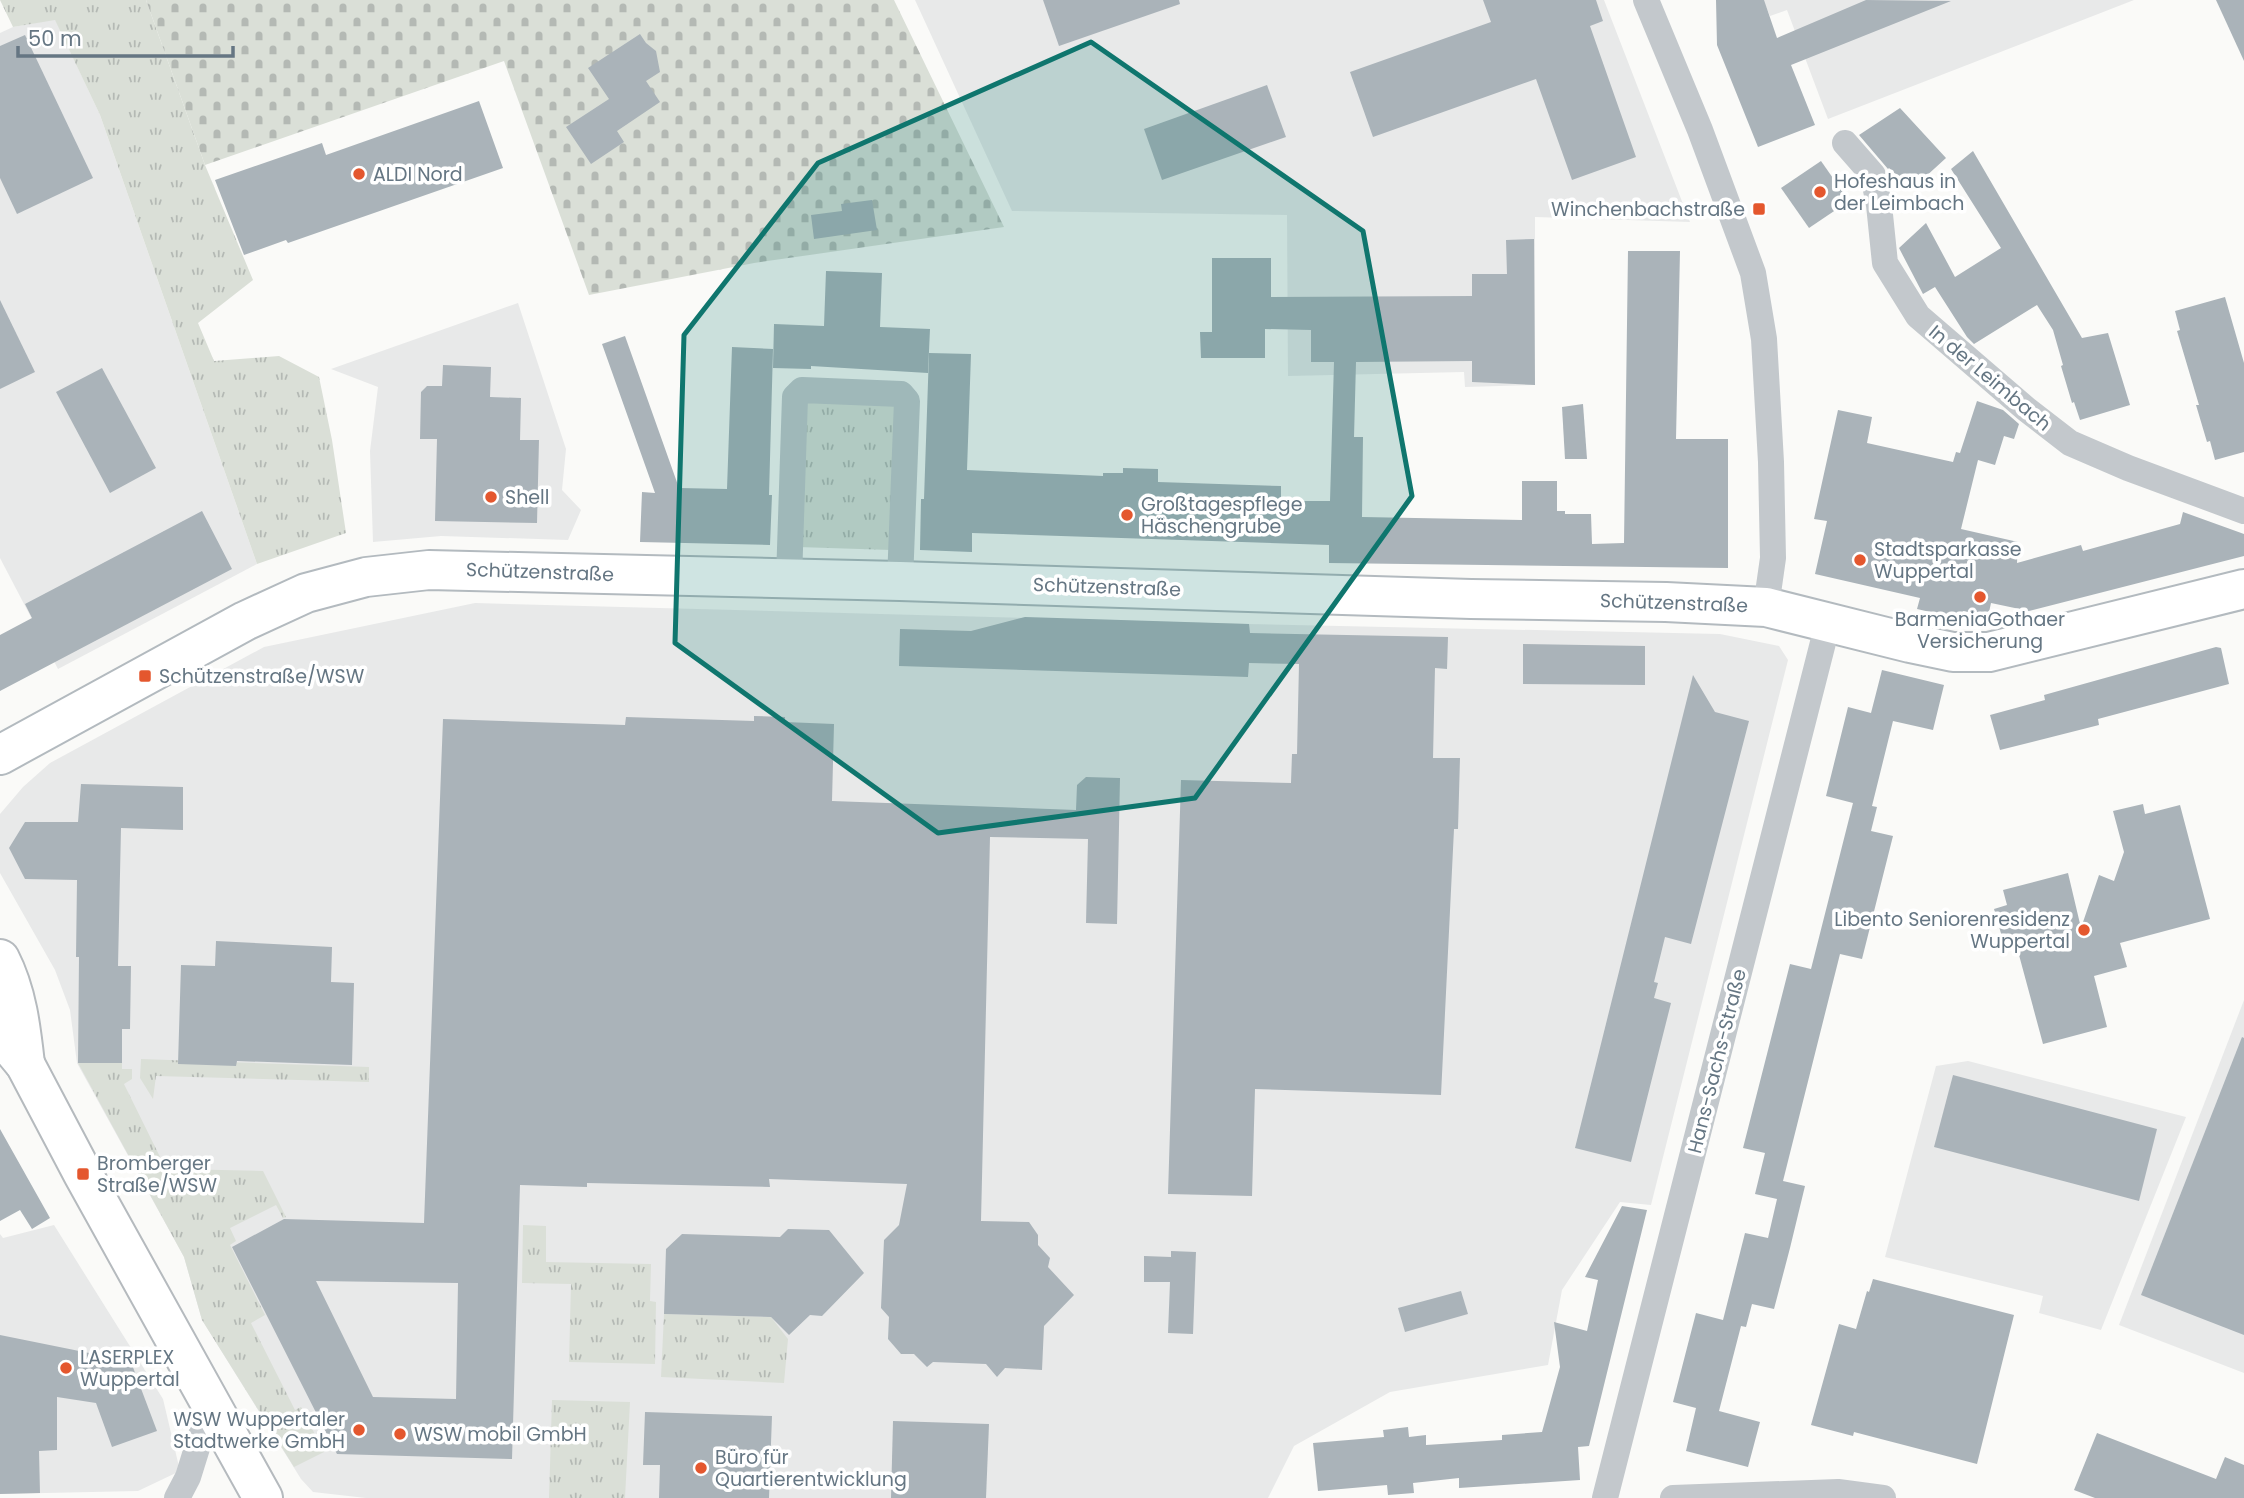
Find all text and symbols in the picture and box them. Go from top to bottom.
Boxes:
scale bar [18,14,233,58]
text: 50 m [28,24,82,53]
place label: ALDI Nord [373,161,463,188]
marker: ALDI Nord [351,166,367,182]
place label: Hofeshaus in der Leimbach [1834,168,1964,217]
marker: Hofeshaus in der Leimbach [1812,184,1828,200]
place label: Winchenbachstraße [1551,196,1745,223]
marker: Winchenbachstraße [1751,201,1767,217]
street label: In der Leimbach [1923,319,2057,437]
place label: Shell [505,484,549,511]
marker: Shell [483,489,499,505]
place label: Großtagespflege Häschengrube [1141,491,1302,540]
marker: Großtagespflege Häschengrube [1119,507,1135,523]
place label: Stadtsparkasse Wuppertal [1874,536,2022,585]
marker: Stadtsparkasse Wuppertal [1852,552,1868,568]
street label: Schützenstraße [466,556,614,588]
street label: Schützenstraße [1033,571,1181,603]
street label: Schützenstraße [1600,587,1748,619]
marker: BarmeniaGothaer Versicherung [1972,589,1988,605]
place label: BarmeniaGothaer Versicherung [1895,606,2065,655]
place label: Schützenstraße/WSW [159,663,365,690]
marker: Schützenstraße/WSW [137,668,153,684]
place label: Libento Seniorenresidenz Wuppertal [1834,906,2070,955]
marker: Libento Seniorenresidenz Wuppertal [2076,922,2092,938]
street label: Hans-Sachs-Straße [1681,966,1753,1156]
place label: Bromberger Straße/WSW [97,1150,217,1199]
marker: Bromberger Straße/WSW [75,1166,91,1182]
place label: LASERPLEX Wuppertal [80,1344,180,1393]
marker: LASERPLEX Wuppertal [58,1360,74,1376]
place label: WSW Wuppertaler Stadtwerke GmbH [173,1406,345,1455]
place label: WSW mobil GmbH [414,1421,587,1448]
marker: WSW Wuppertaler Stadtwerke GmbH [351,1422,367,1438]
marker: WSW mobil GmbH [392,1426,408,1442]
place label: Büro für Quartierentwicklung [715,1444,907,1493]
marker: Büro für Quartierentwicklung [693,1460,709,1476]

